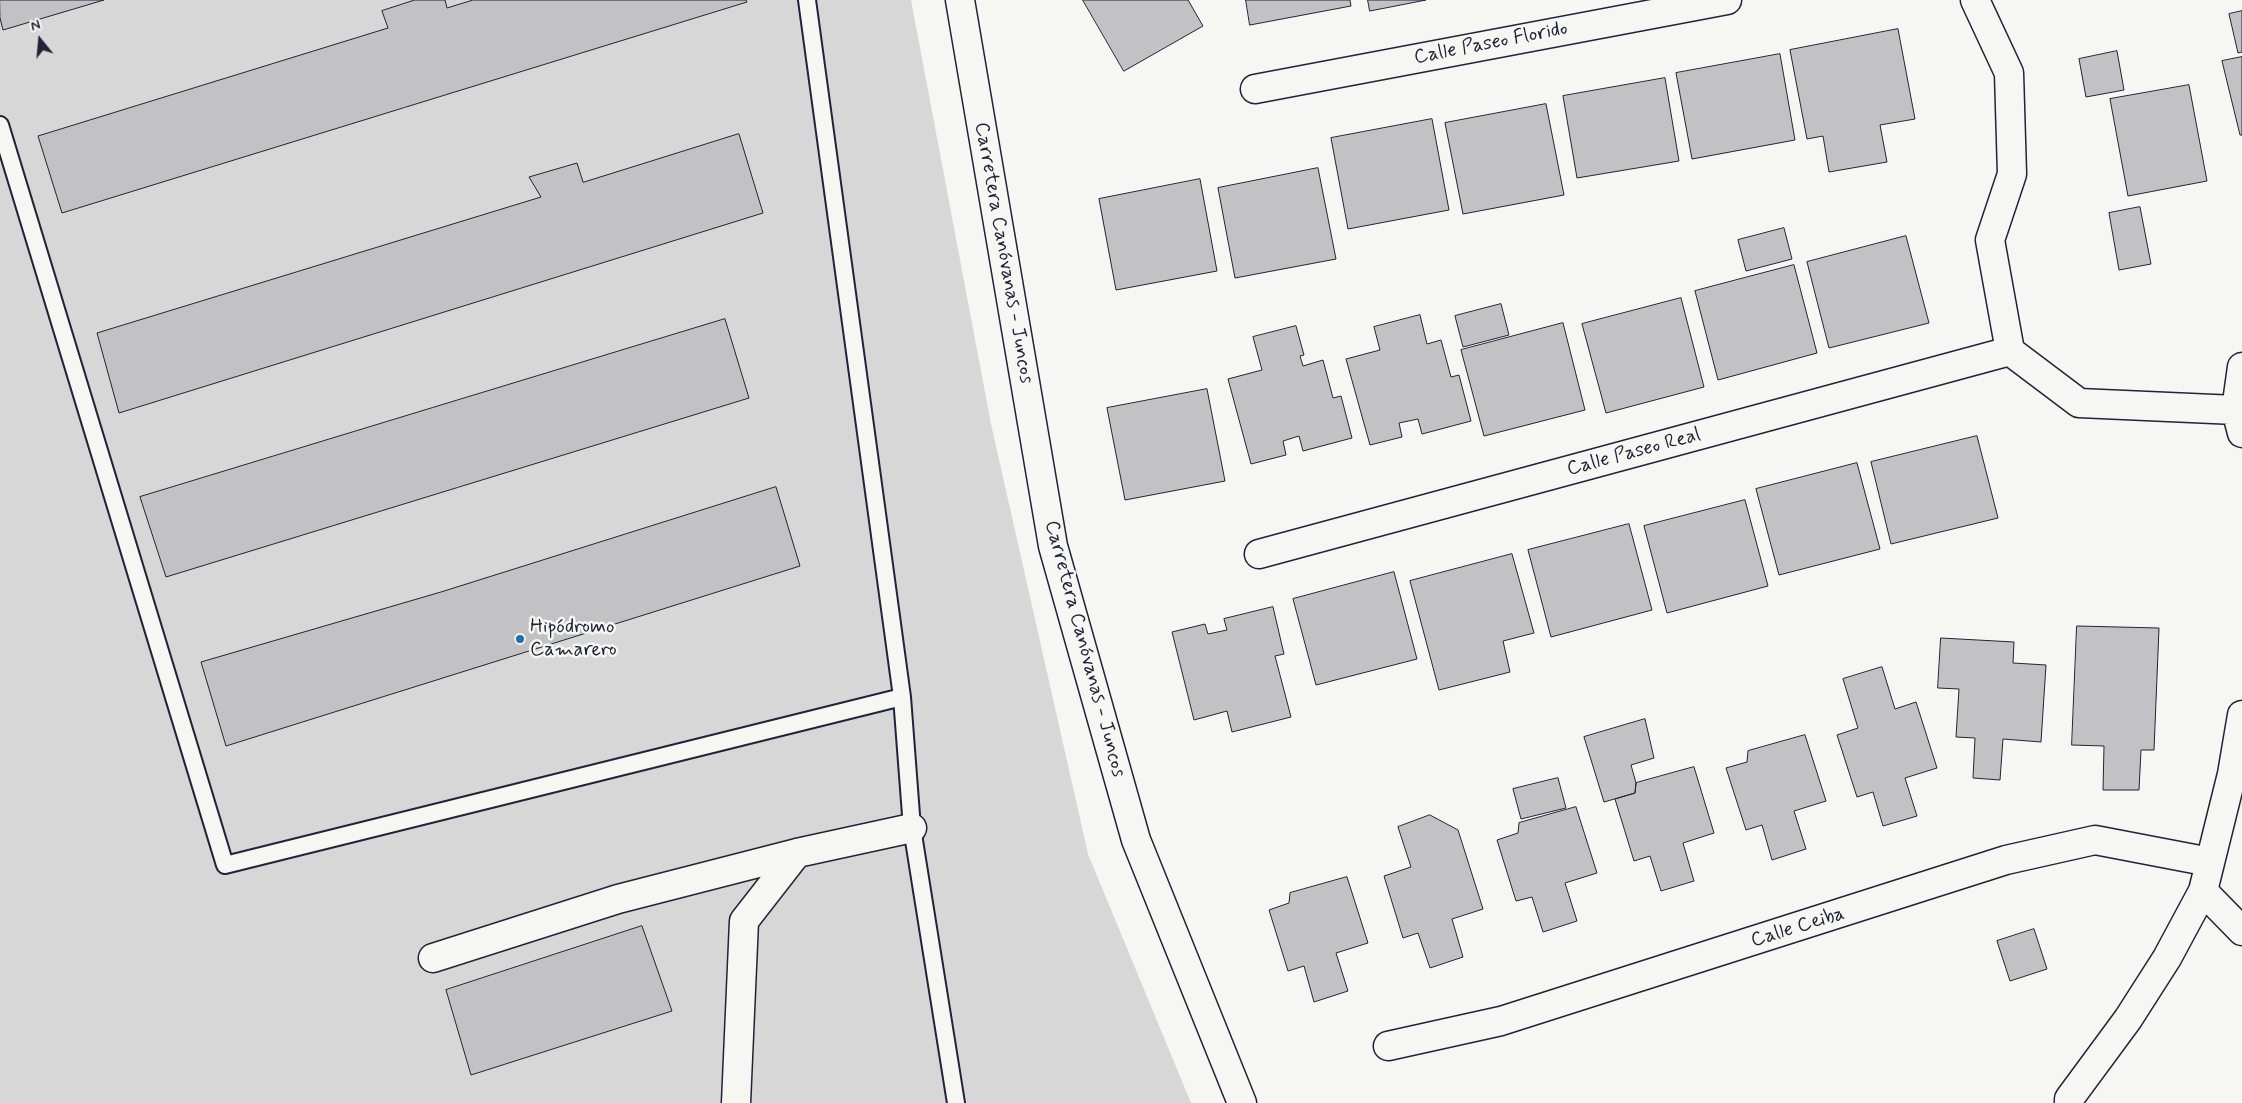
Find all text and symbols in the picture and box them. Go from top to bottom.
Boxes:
north arrow [15,15,65,65]
text: N [29,16,43,36]
street label: Calle Paseo Florido [1412,17,1570,71]
street label: Carretera Canóvanas - Juncos [968,120,1038,386]
street label: Calle Paseo Real [1565,424,1703,482]
street label: Carretera Canóvanas - Juncos [1038,518,1130,780]
place label: Hipódromo Camarero [530,616,617,663]
marker: Hipódromo Camarero [514,633,526,645]
street label: Calle Ceiba [1748,902,1848,954]

